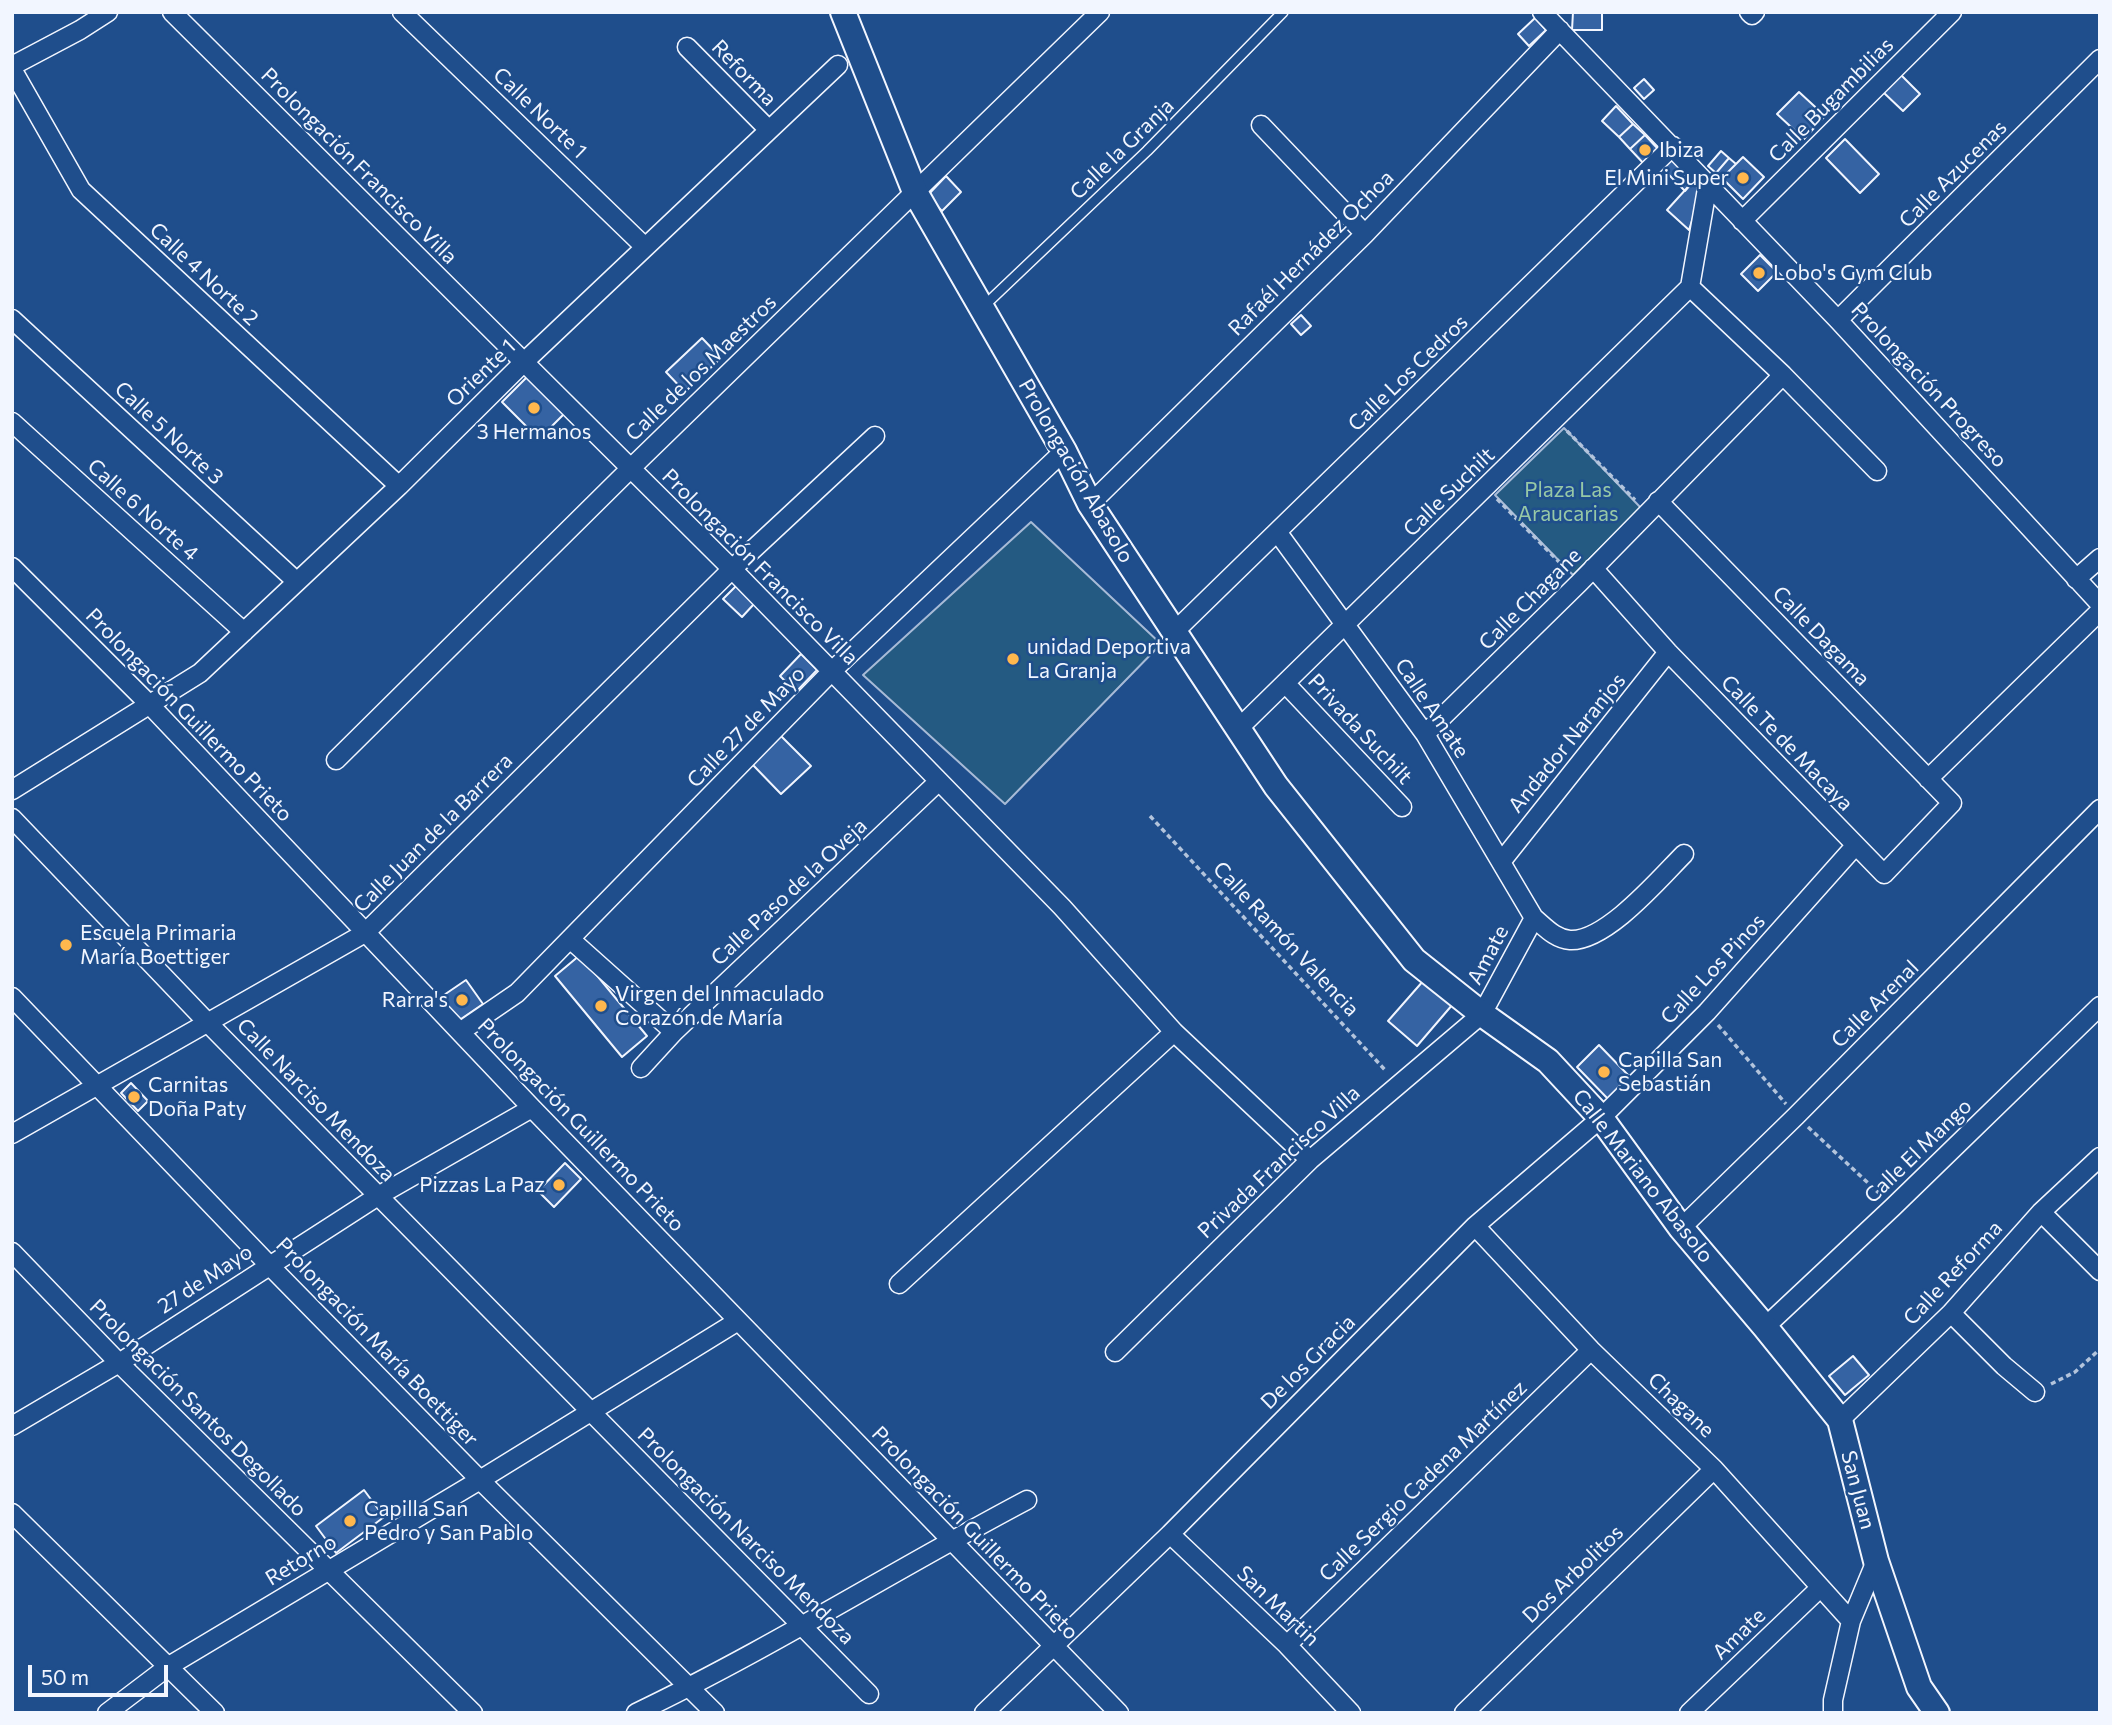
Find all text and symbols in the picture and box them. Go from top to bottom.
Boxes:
street label: Calle Bugambilias [1763,32,1899,168]
street label: Reforma [706,35,782,111]
street label: Calle Norte 1 [488,62,592,164]
street label: Prolongación Francisco Villa [256,63,462,269]
street label: Calle la Granja [1065,93,1179,205]
street label: Calle Azucenas [1894,115,2012,233]
place label: Ibiza [1659,137,1704,163]
marker: Ibiza [1637,142,1653,158]
street label: Rafaél Hernádez Ochoa [1223,165,1399,341]
place label: El Mini Super [1604,165,1729,191]
marker: El Mini Super [1735,170,1751,186]
street label: Calle 4 Norte 2 [144,217,264,331]
place label: Lobo's Gym Club [1773,260,1932,286]
marker: Lobo's Gym Club [1751,265,1767,281]
street label: Calle de los Maestros [620,290,782,446]
street label: Prolongación Progreso [1846,297,2012,473]
street label: Calle Los Cedros [1343,310,1473,436]
street label: Oriente 1 [441,334,521,412]
street label: Prolongación Abasolo [1013,375,1139,567]
street label: Calle 5 Norte 3 [109,376,229,490]
marker: 3 Hermanos [526,400,542,416]
place label: 3 Hermanos [477,419,591,445]
street label: Calle Suchilt [1398,442,1500,542]
street label: Calle 6 Norte 4 [82,454,204,566]
street label: Prolongación Francisco Villa [657,464,863,670]
park label: Plaza Las Araucarias [1517,477,1619,527]
street label: Calle Chagane [1474,543,1586,655]
street label: Calle Dagama [1767,581,1875,691]
street label: Prolongación Guillermo Prieto [80,603,298,827]
place label: unidad Deportiva La Granja [1027,634,1191,684]
marker: unidad Deportiva La Granja [1005,651,1021,667]
street label: Calle Amate [1390,654,1474,762]
street label: Calle 27 de Mayo [682,661,810,793]
street label: Andador Naranjos [1503,668,1631,818]
street label: Privada Suchilt [1303,669,1417,789]
street label: Calle Te de Macaya [1716,670,1858,816]
street label: Calle Juan de la Barrera [348,748,518,918]
street label: Calle Paso de la Oveja [706,813,872,971]
street label: Calle Ramón Valencia [1208,856,1364,1022]
street label: Calle Los Pinos [1656,909,1770,1029]
place label: Escuela Primaria María Boettiger [80,920,237,970]
street label: Amate [1462,921,1514,989]
marker: Escuela Primaria María Boettiger [58,937,74,953]
street label: Calle Arenal [1826,955,1924,1053]
place label: Virgen del Inmaculado Corazón de María [615,981,824,1031]
place label: Rarra's [382,987,448,1013]
marker: Rarra's [454,992,470,1008]
marker: Virgen del Inmaculado Corazón de María [593,998,609,1014]
street label: Calle Narciso Mendoza [232,1013,400,1187]
street label: Prolongación Guillermo Prieto [472,1013,690,1237]
place label: Capilla San Sebastián [1618,1047,1722,1097]
marker: Capilla San Sebastián [1596,1064,1612,1080]
place label: Carnitas Doña Paty [148,1072,247,1122]
street label: Privada Francisco Villa [1193,1080,1365,1244]
street label: Calle Mariano Abasolo [1567,1084,1719,1268]
marker: Carnitas Doña Paty [126,1089,142,1105]
street label: Calle El Mango [1859,1093,1977,1209]
place label: Pizzas La Paz [419,1172,545,1198]
marker: Pizzas La Paz [551,1177,567,1193]
street label: Calle Reforma [1898,1216,2008,1330]
street label: Prolongación María Boettiger [271,1232,483,1452]
street label: 27 de Mayo [153,1239,257,1319]
street label: Prolongación Santos Degollado [84,1294,312,1522]
street label: De los Gracia [1256,1310,1360,1414]
street label: Chagane [1642,1367,1720,1443]
street label: Calle Sergio Cadena Martínez [1314,1375,1532,1587]
street label: Prolongación Guillermo Prieto [866,1421,1084,1645]
street label: Prolongación Narciso Mendoza [632,1422,860,1650]
street label: San Juan [1835,1448,1881,1532]
place label: Capilla San Pedro y San Pablo [364,1496,533,1546]
marker: Capilla San Pedro y San Pablo [342,1513,358,1529]
street label: Dos Arbolitos [1517,1520,1629,1628]
street label: Retorno [261,1529,341,1591]
street label: San Martin [1232,1561,1324,1651]
street label: Amate [1707,1603,1771,1665]
scale bar [32,1652,172,1696]
text: 50 m [41,1664,89,1689]

